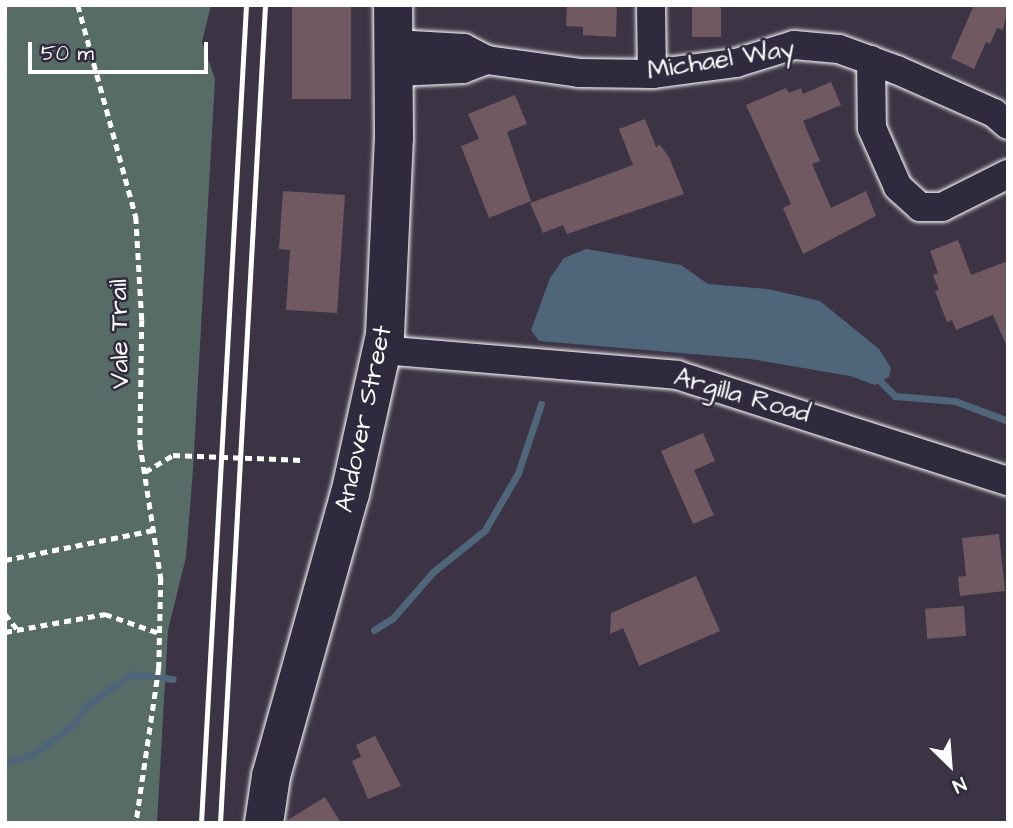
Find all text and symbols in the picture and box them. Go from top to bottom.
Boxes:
scale bar [32,28,212,72]
street label: Michael Way [645,33,797,87]
text: 50 m [41,39,94,68]
street label: Vale Trail [103,279,137,389]
street label: Andover Street [329,323,399,515]
street label: Argilla Road [670,362,814,430]
north arrow [915,730,985,800]
text: N [948,770,970,799]

